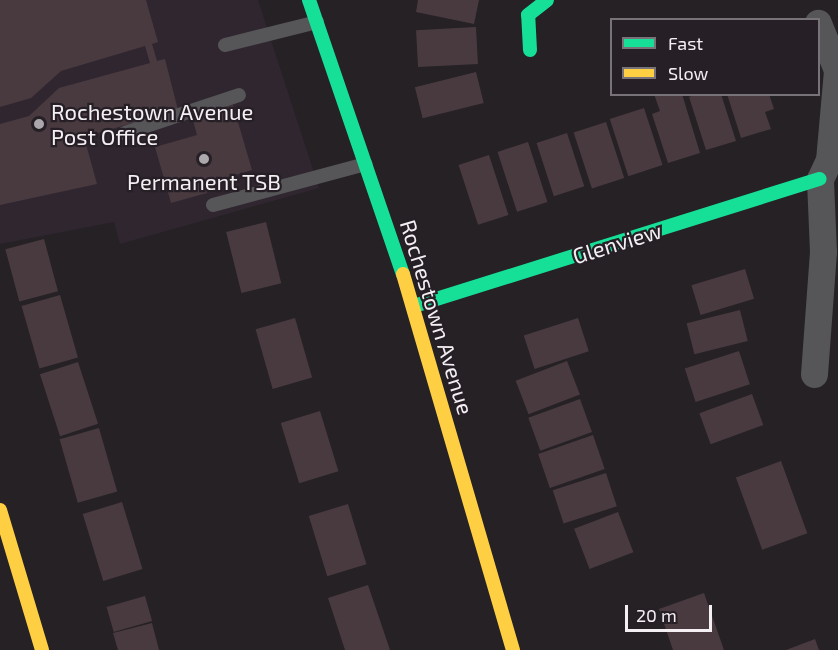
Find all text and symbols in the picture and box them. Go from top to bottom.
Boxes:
legend [610,18,820,96]
text: Fast [668,32,703,54]
text: Slow [668,62,708,84]
place label: Rochestown Avenue Post Office [51,98,254,150]
marker: Rochestown Avenue Post Office [32,117,46,131]
marker: Permanent TSB [197,152,211,166]
place label: Permanent TSB [127,169,281,195]
street label: Rochestown Avenue [395,216,479,418]
street label: Glenview [569,217,665,269]
scale bar [628,593,715,631]
text: 20 m [636,604,677,626]

